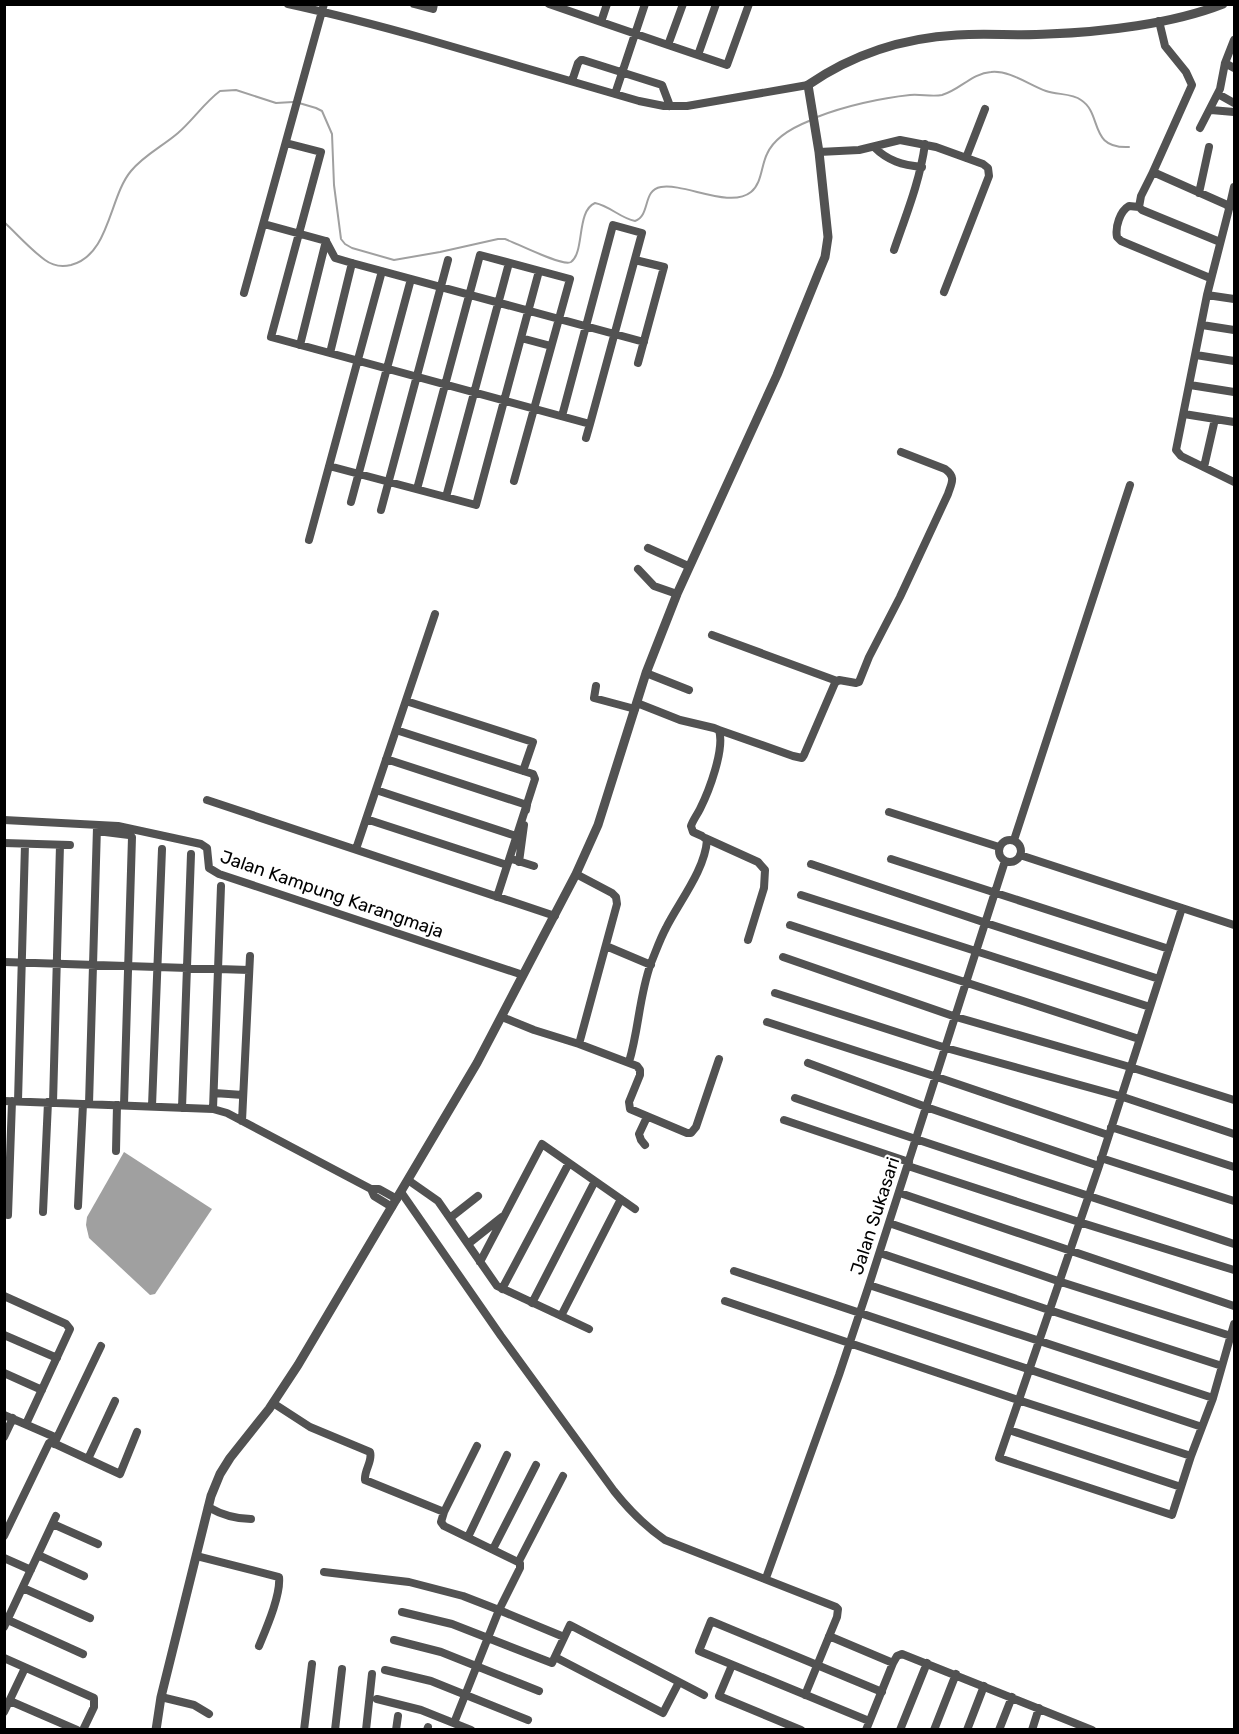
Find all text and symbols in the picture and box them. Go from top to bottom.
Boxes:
street label: Jalan Kampung Karangmaja [217,845,447,943]
street label: Jalan Sukasari [846,1154,904,1278]

